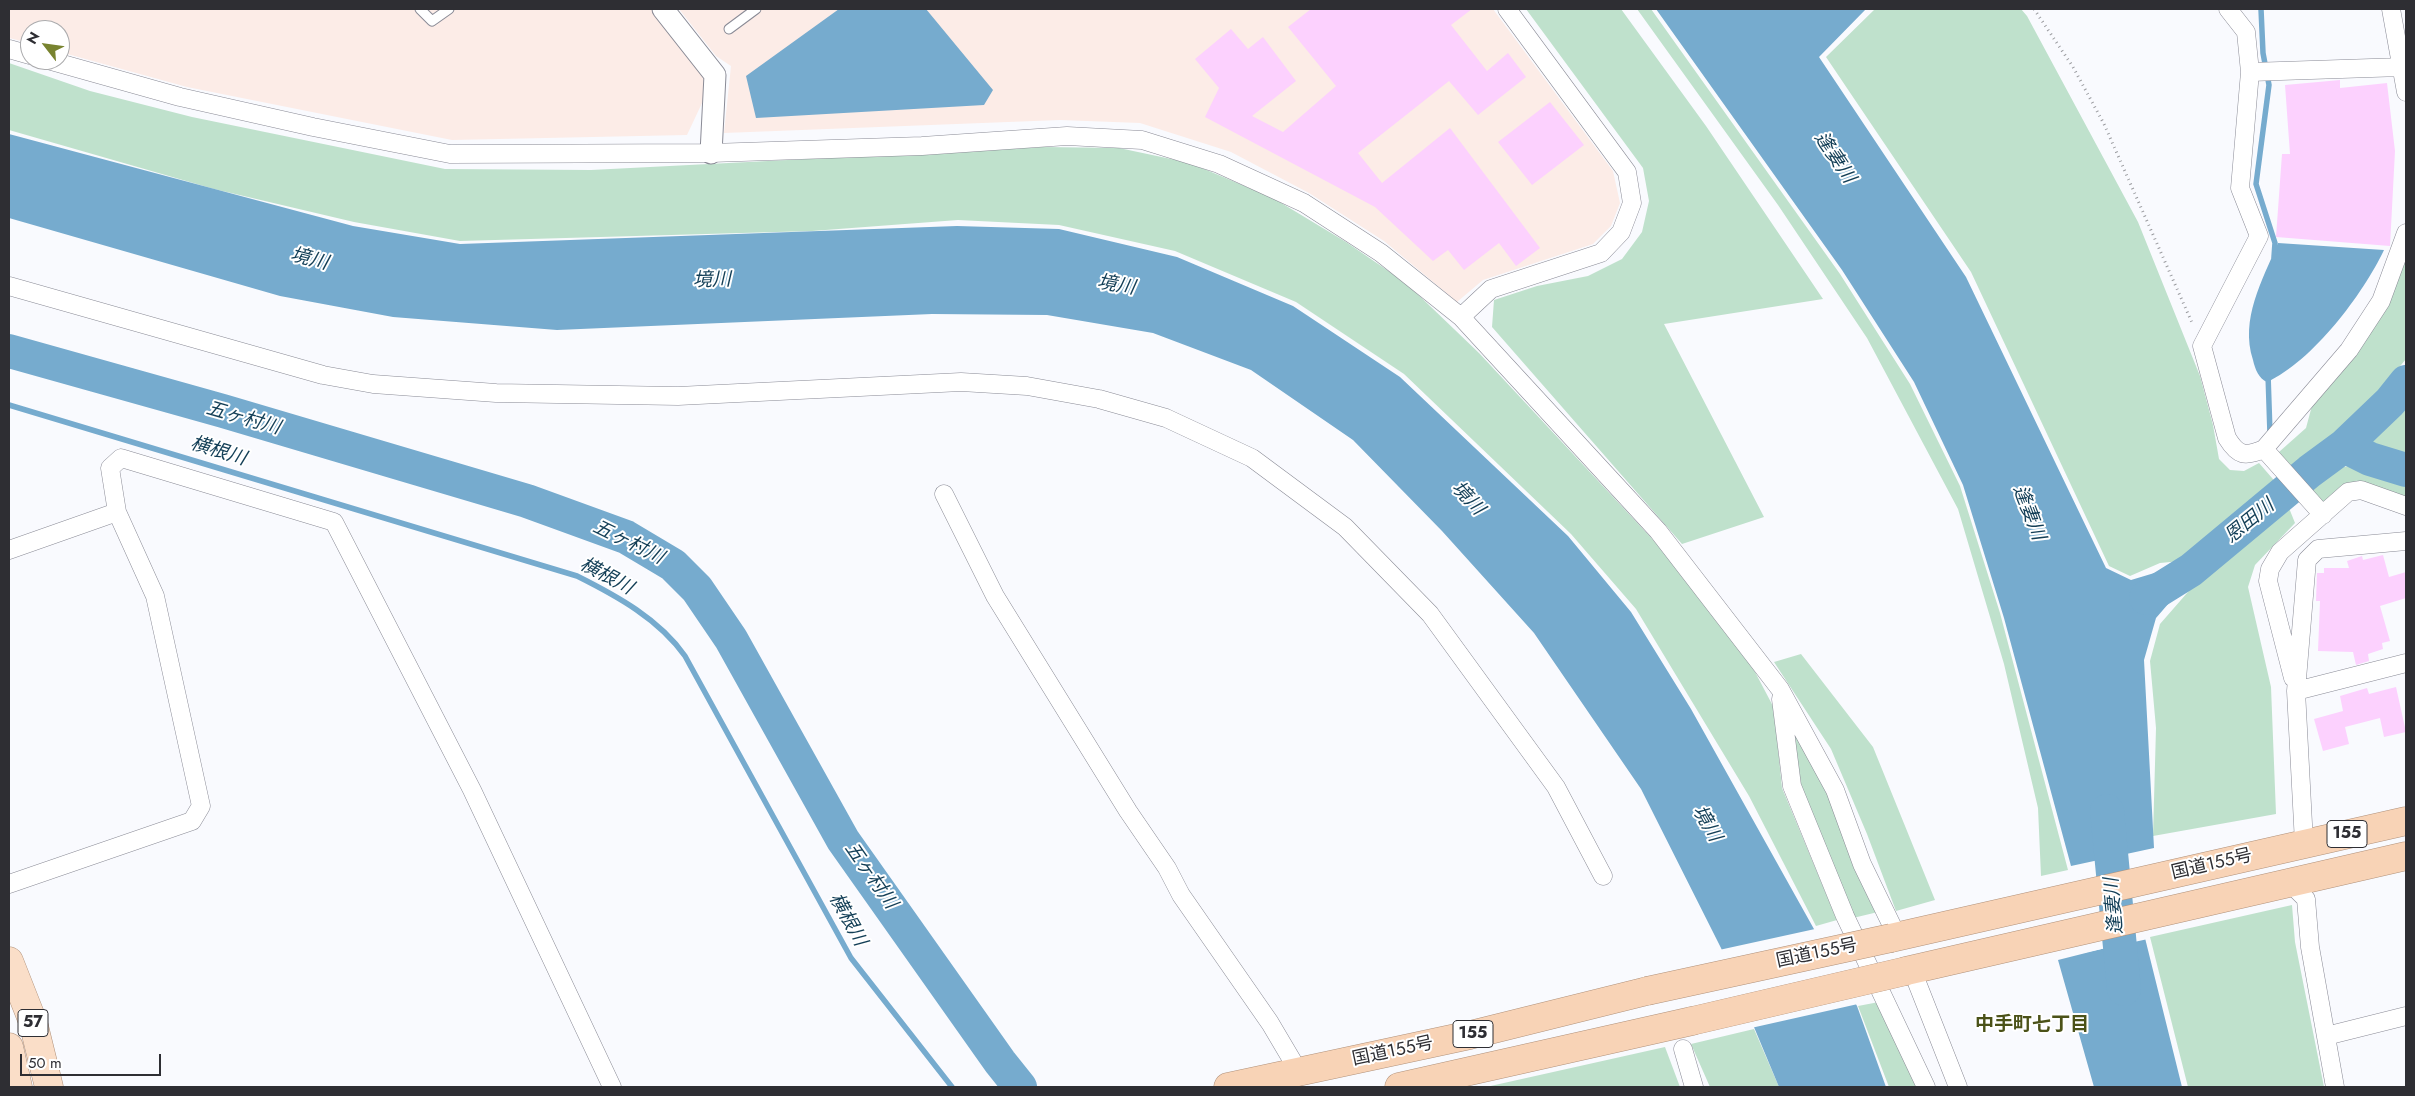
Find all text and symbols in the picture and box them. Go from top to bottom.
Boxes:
north arrow [20,20,70,70]
text: N [21,28,44,48]
water label: 逢妻川 [1809,128,1859,188]
water label: 境川 [288,244,330,276]
water label: 境川 [693,269,731,293]
water label: 境川 [1095,271,1137,301]
water label: 五ヶ村川 [203,398,283,440]
water label: 横根川 [187,433,249,471]
water label: 境川 [1446,477,1488,521]
water label: 逢妻川 [2007,482,2049,544]
water label: 恩田川 [2221,495,2279,549]
water label: 五ヶ村川 [589,516,667,570]
water label: 横根川 [575,554,637,600]
water label: 境川 [1687,802,1725,846]
road number: 155 [2327,821,2367,848]
water label: 五ヶ村川 [839,838,901,914]
street label: 国道155号 [2169,845,2255,885]
water label: 逢妻川 [2101,877,2129,935]
water label: 横根川 [823,890,871,950]
street label: 国道155号 [1774,935,1860,973]
road number: 57 [18,1010,48,1036]
district label: 中手町七丁目 [1975,1014,2089,1036]
road number: 155 [1453,1021,1493,1048]
street label: 国道155号 [1350,1033,1436,1071]
scale bar [22,1044,164,1076]
text: 50 m [28,1052,62,1074]

